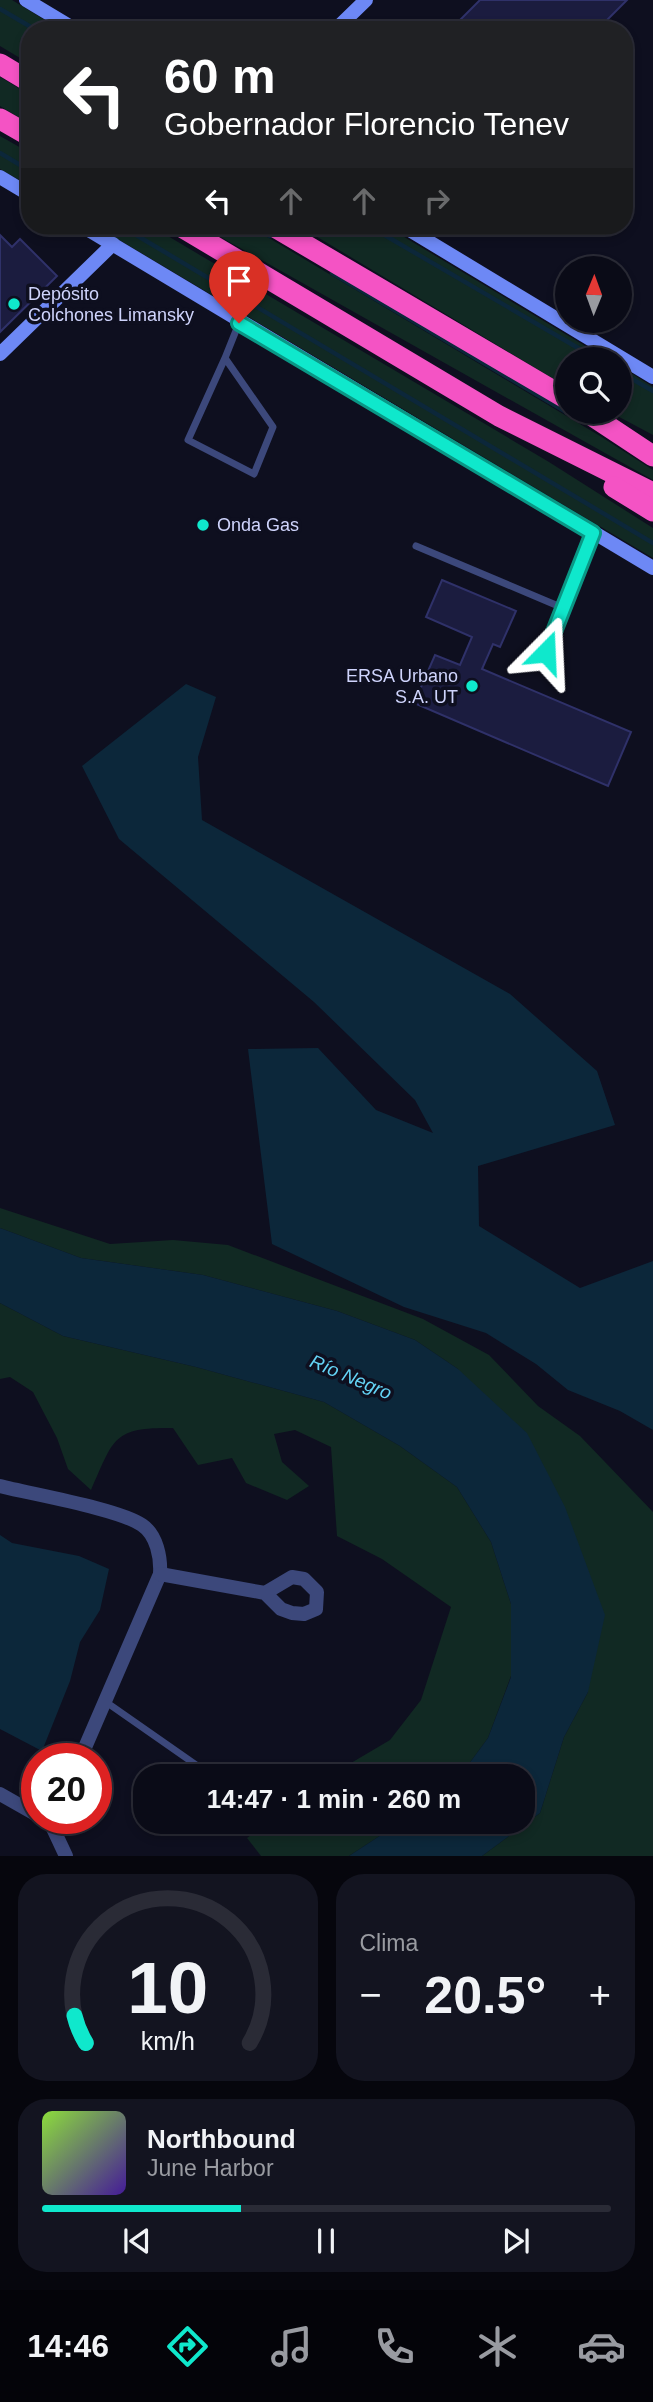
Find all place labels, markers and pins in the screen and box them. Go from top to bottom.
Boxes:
pin [209,251,269,323]
place label: Depósito Colchones Limansky [28,284,194,325]
marker: Depósito Colchones Limansky [6,296,22,312]
place label: Onda Gas [217,515,299,535]
marker: Onda Gas [195,517,211,533]
place label: ERSA Urbano S.A. UT [346,666,458,707]
marker: ERSA Urbano S.A. UT [464,678,480,694]

